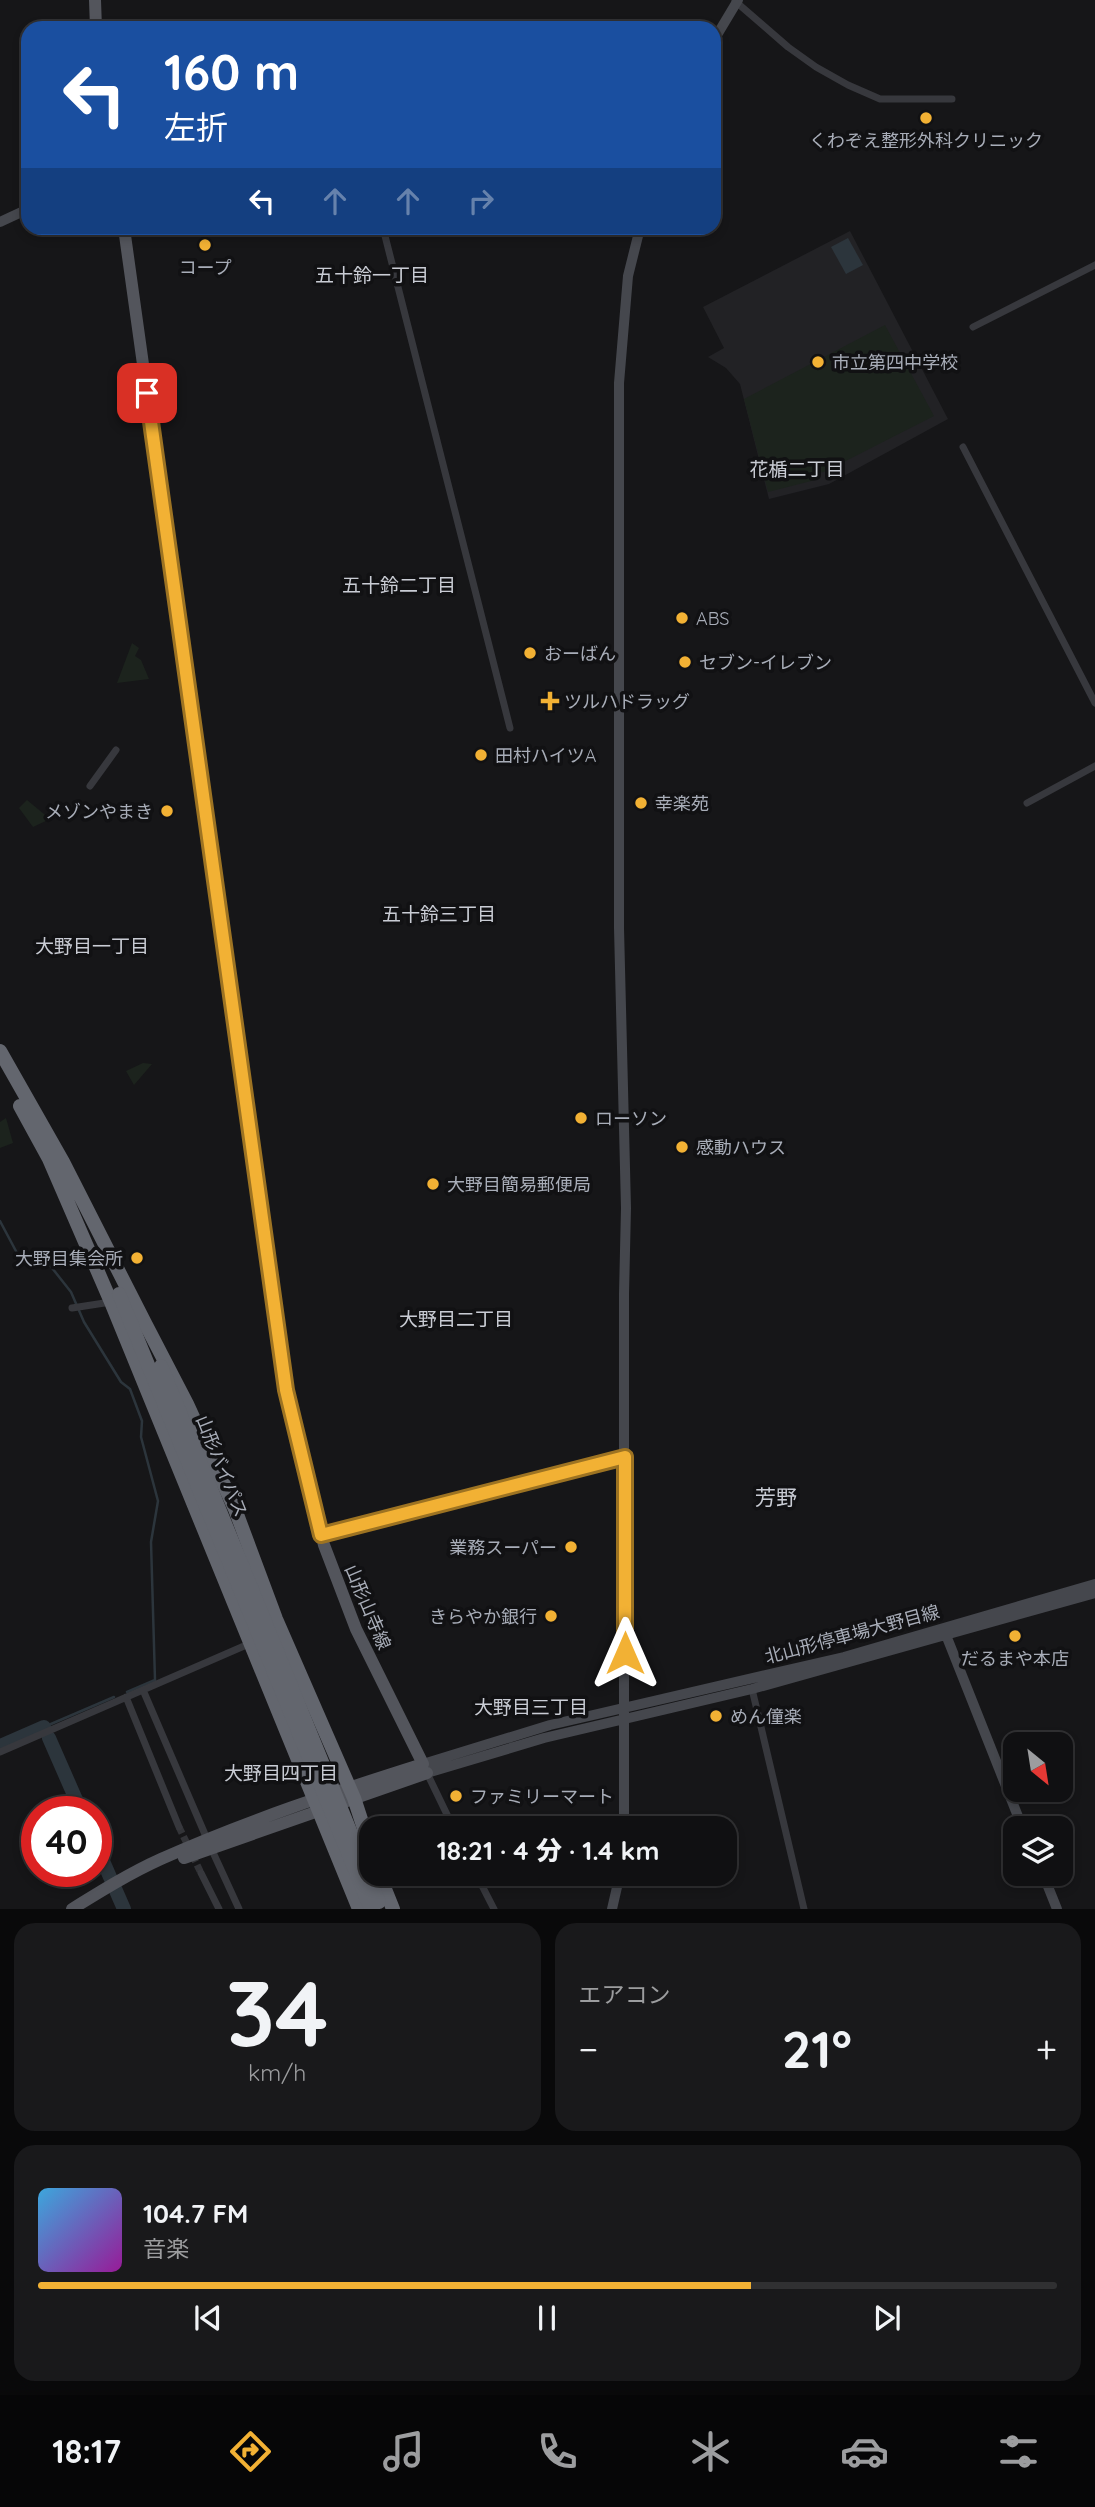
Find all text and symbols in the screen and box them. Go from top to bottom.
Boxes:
text: 160 m [164,41,299,102]
icon: left [49,49,140,140]
text: 左折 [164,107,228,147]
marker: くわぞえ整形外科クリニック [918,110,934,126]
place label: くわぞえ整形外科クリニック [809,129,1043,152]
icon: left [243,182,281,220]
icon: ahead [316,182,354,220]
icon: ahead [389,182,427,220]
icon: right [462,182,500,220]
marker: コープ [197,237,213,253]
place label: コープ [179,256,231,279]
district label: 五十鈴一丁目 [315,263,429,287]
place label: 市立第四中学校 [832,351,958,374]
marker: 市立第四中学校 [810,354,826,370]
pin [117,363,177,423]
icon: arrive [128,374,166,412]
district label: 花楯二丁目 [749,457,845,481]
district label: 五十鈴二丁目 [342,573,456,597]
place label: ABS [696,607,729,630]
marker: ABS [674,610,690,626]
place label: おーばん [544,642,616,665]
marker: おーばん [522,645,538,661]
place label: セブン-イレブン [699,651,832,674]
marker: セブン-イレブン [677,654,693,670]
place label: ツルハドラッグ [564,690,690,713]
marker: ツルハドラッグ [542,693,558,709]
place label: 田村ハイツA [495,744,597,767]
marker: 田村ハイツA [473,747,489,763]
place label: 幸楽苑 [655,792,709,815]
marker: 幸楽苑 [633,795,649,811]
place label: メゾンやまき [45,800,153,823]
marker: メゾンやまき [159,803,175,819]
district label: 五十鈴三丁目 [382,902,496,926]
district label: 大野目一丁目 [35,934,149,958]
place label: ローソン [595,1107,667,1130]
marker: ローソン [573,1110,589,1126]
place label: 感動ハウス [696,1136,786,1159]
marker: 感動ハウス [674,1139,690,1155]
place label: 大野目簡易郵便局 [447,1173,591,1196]
marker: 大野目簡易郵便局 [425,1176,441,1192]
place label: 大野目集会所 [15,1247,123,1270]
marker: 大野目集会所 [129,1250,145,1266]
district label: 大野目二丁目 [399,1307,513,1331]
street label: 山形バイパス [191,1412,253,1520]
district label: 芳野 [755,1484,797,1510]
place label: 業務スーパー [449,1536,557,1559]
marker: 業務スーパー [563,1539,579,1555]
street label: 山形山寺線 [340,1561,396,1653]
street label: 北山形停車場大野目線 [762,1600,942,1668]
place label: きらやか銀行 [429,1605,537,1628]
marker: きらやか銀行 [543,1608,559,1624]
position arrow [588,1616,662,1690]
marker: だるまや本店 [1007,1628,1023,1644]
place label: だるまや本店 [961,1647,1069,1670]
district label: 大野目三丁目 [474,1695,588,1719]
place label: めん僮楽 [730,1705,802,1728]
marker: めん僮楽 [708,1708,724,1724]
north arrow [1003,1732,1073,1802]
map controls [1003,1732,1073,1886]
district label: 大野目四丁目 [224,1761,338,1785]
place label: ファミリーマート [470,1785,614,1808]
marker: ファミリーマート [448,1788,464,1804]
speed limit sign: 40 [21,1796,112,1887]
button: layers [1003,1816,1073,1886]
text: 18:21 · 4 分 · 1.4 km [437,1834,659,1867]
text: 34 [226,1955,328,2069]
text: エアコン [579,1980,671,2009]
text: 21° [782,2016,852,2081]
text: − [579,2025,598,2073]
text: + [1036,2025,1057,2073]
text: km/h [248,2058,306,2087]
text: 104.7 FM [143,2197,248,2230]
text: 音楽 [143,2234,189,2263]
icon: previous [189,2299,227,2337]
icon: pause [528,2299,566,2337]
icon: next [868,2299,906,2337]
icon: directions [226,2427,275,2476]
icon: music [379,2427,428,2476]
icon: phone [533,2427,582,2476]
icon: climate [686,2427,735,2476]
icon: car [840,2427,889,2476]
icon: filters [994,2427,1043,2476]
text: 18:17 [52,2431,121,2471]

